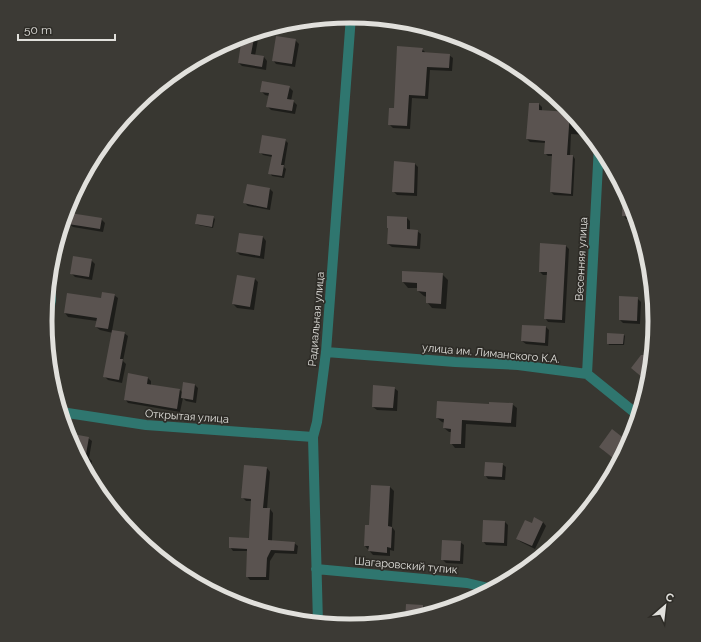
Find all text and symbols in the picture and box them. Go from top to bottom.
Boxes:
scale bar [18,16,115,42]
text: 50 m [24,23,52,37]
street label: Весенняя улица [573,217,590,301]
street label: Радиальная улица [306,271,327,367]
street label: улица им. Лиманского К.А. [422,341,560,366]
street label: Открытая улица [145,407,229,426]
street label: Шагаровский тупик [354,555,458,577]
north arrow [645,586,685,626]
text: С [663,590,676,605]

